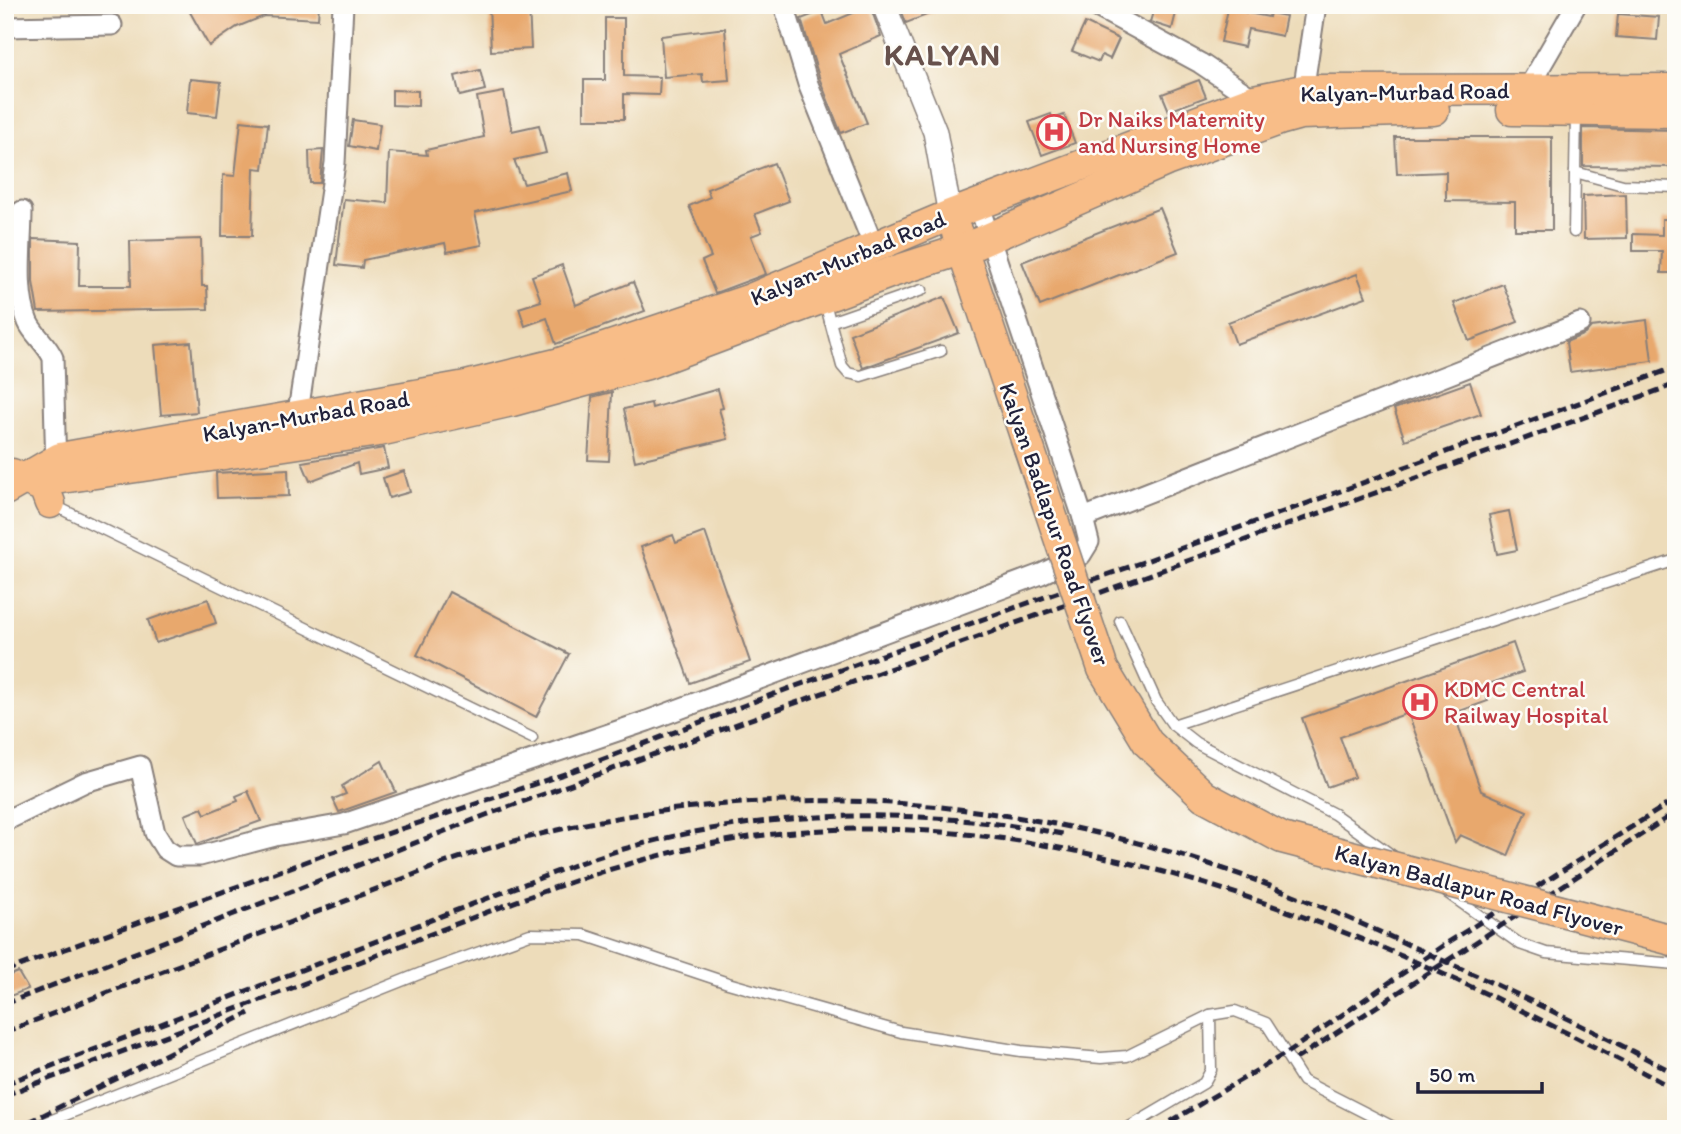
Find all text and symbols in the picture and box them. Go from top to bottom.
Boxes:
district label: KALYAN [884,36,1002,73]
street label: Kalyan-Murbad Road [1300,76,1510,108]
place label: Dr Naiks Maternity and Nursing Home [1078,105,1265,159]
hospital icon: Dr Naiks Maternity and Nursing Home [1035,113,1073,151]
street label: Kalyan-Murbad Road [746,204,950,312]
street label: Kalyan Badlapur Road Flyover [993,379,1117,669]
street label: Kalyan-Murbad Road [200,384,412,448]
place label: KDMC Central Railway Hospital [1444,675,1609,729]
hospital icon: KDMC Central Railway Hospital [1401,683,1439,721]
street label: Kalyan Badlapur Road Flyover [1332,838,1626,942]
scale bar [1418,1050,1543,1094]
text: 50 m [1429,1062,1476,1087]

